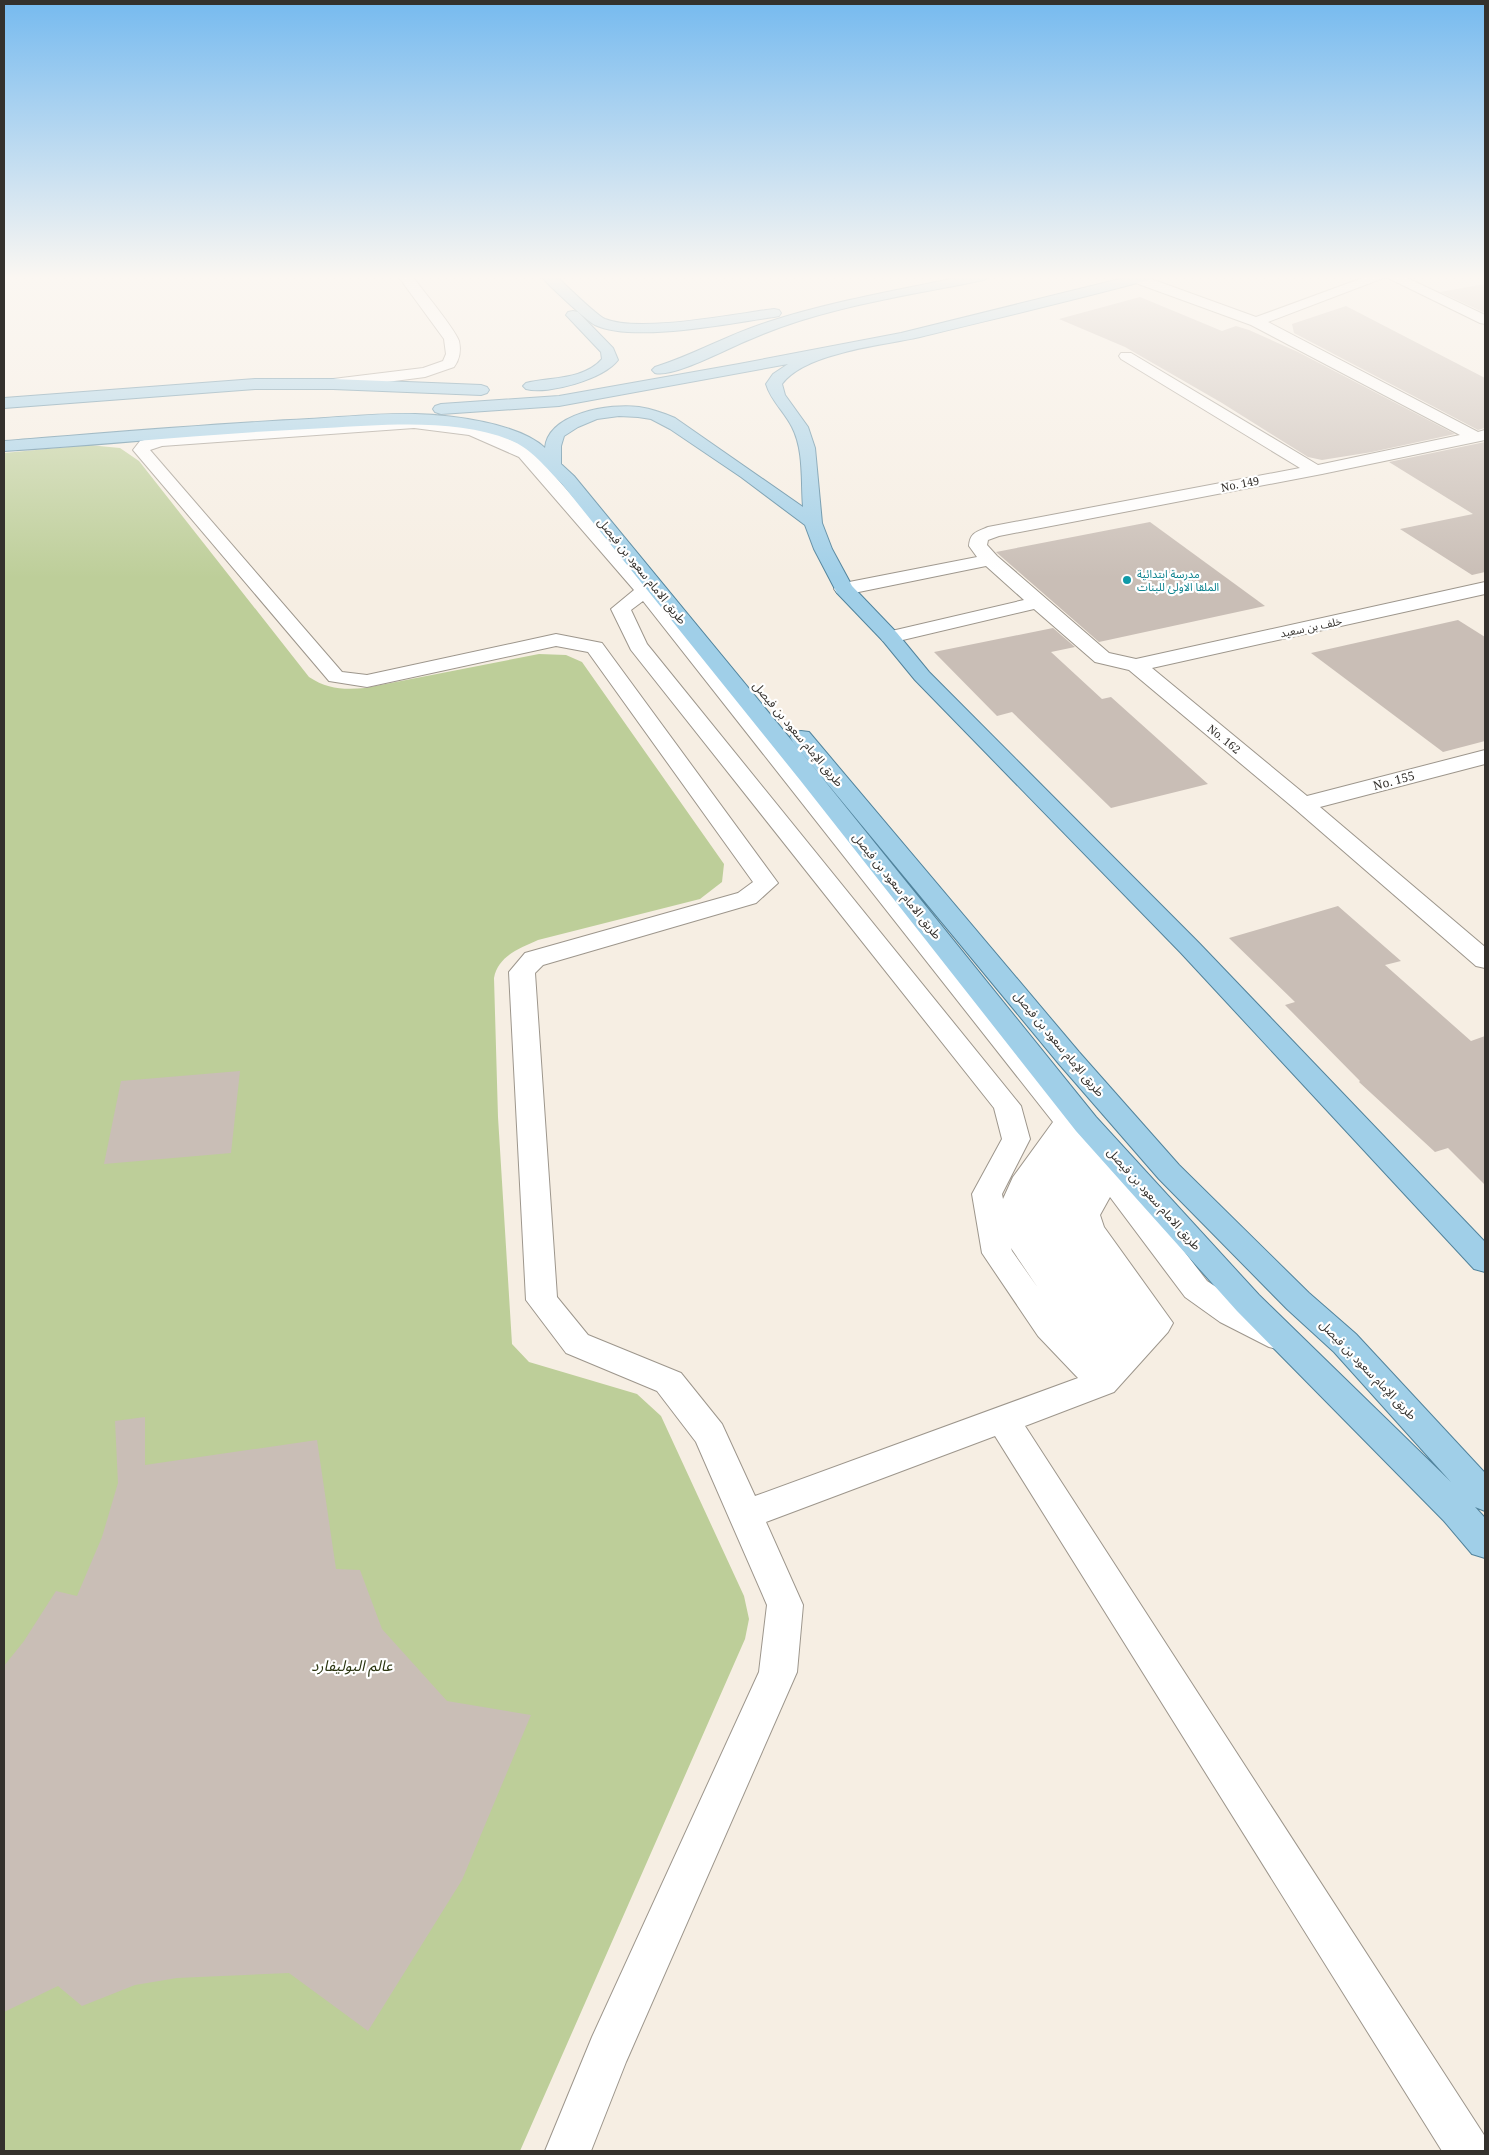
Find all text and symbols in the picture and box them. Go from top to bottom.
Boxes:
street label: No. 149 [1219,472,1260,495]
street label: طريق الامام سعود بن فيصل [593,514,691,628]
place label: مدرسة ابتدائية الملقا الاولئ للبنات [1137,566,1219,594]
marker: مدرسة ابتدائية الملقا الاولئ للبنات [1121,574,1133,586]
street label: خلف بن سعيد [1279,613,1344,640]
street label: طريق الإمام سعود بن فيصل [748,677,848,791]
street label: No. 162 [1205,721,1244,757]
street label: No. 155 [1371,767,1417,794]
street label: طريق الامام سعود بن فيصل [848,829,946,943]
street label: طريق الإمام سعود بن فيصل [1009,987,1109,1101]
street label: طريق الامام سعود بن فيصل [1103,1144,1205,1254]
street label: طريق الإمام سعود بن فيصل [1315,1316,1421,1424]
park label: عالم البوليفارد [311,1655,393,1677]

